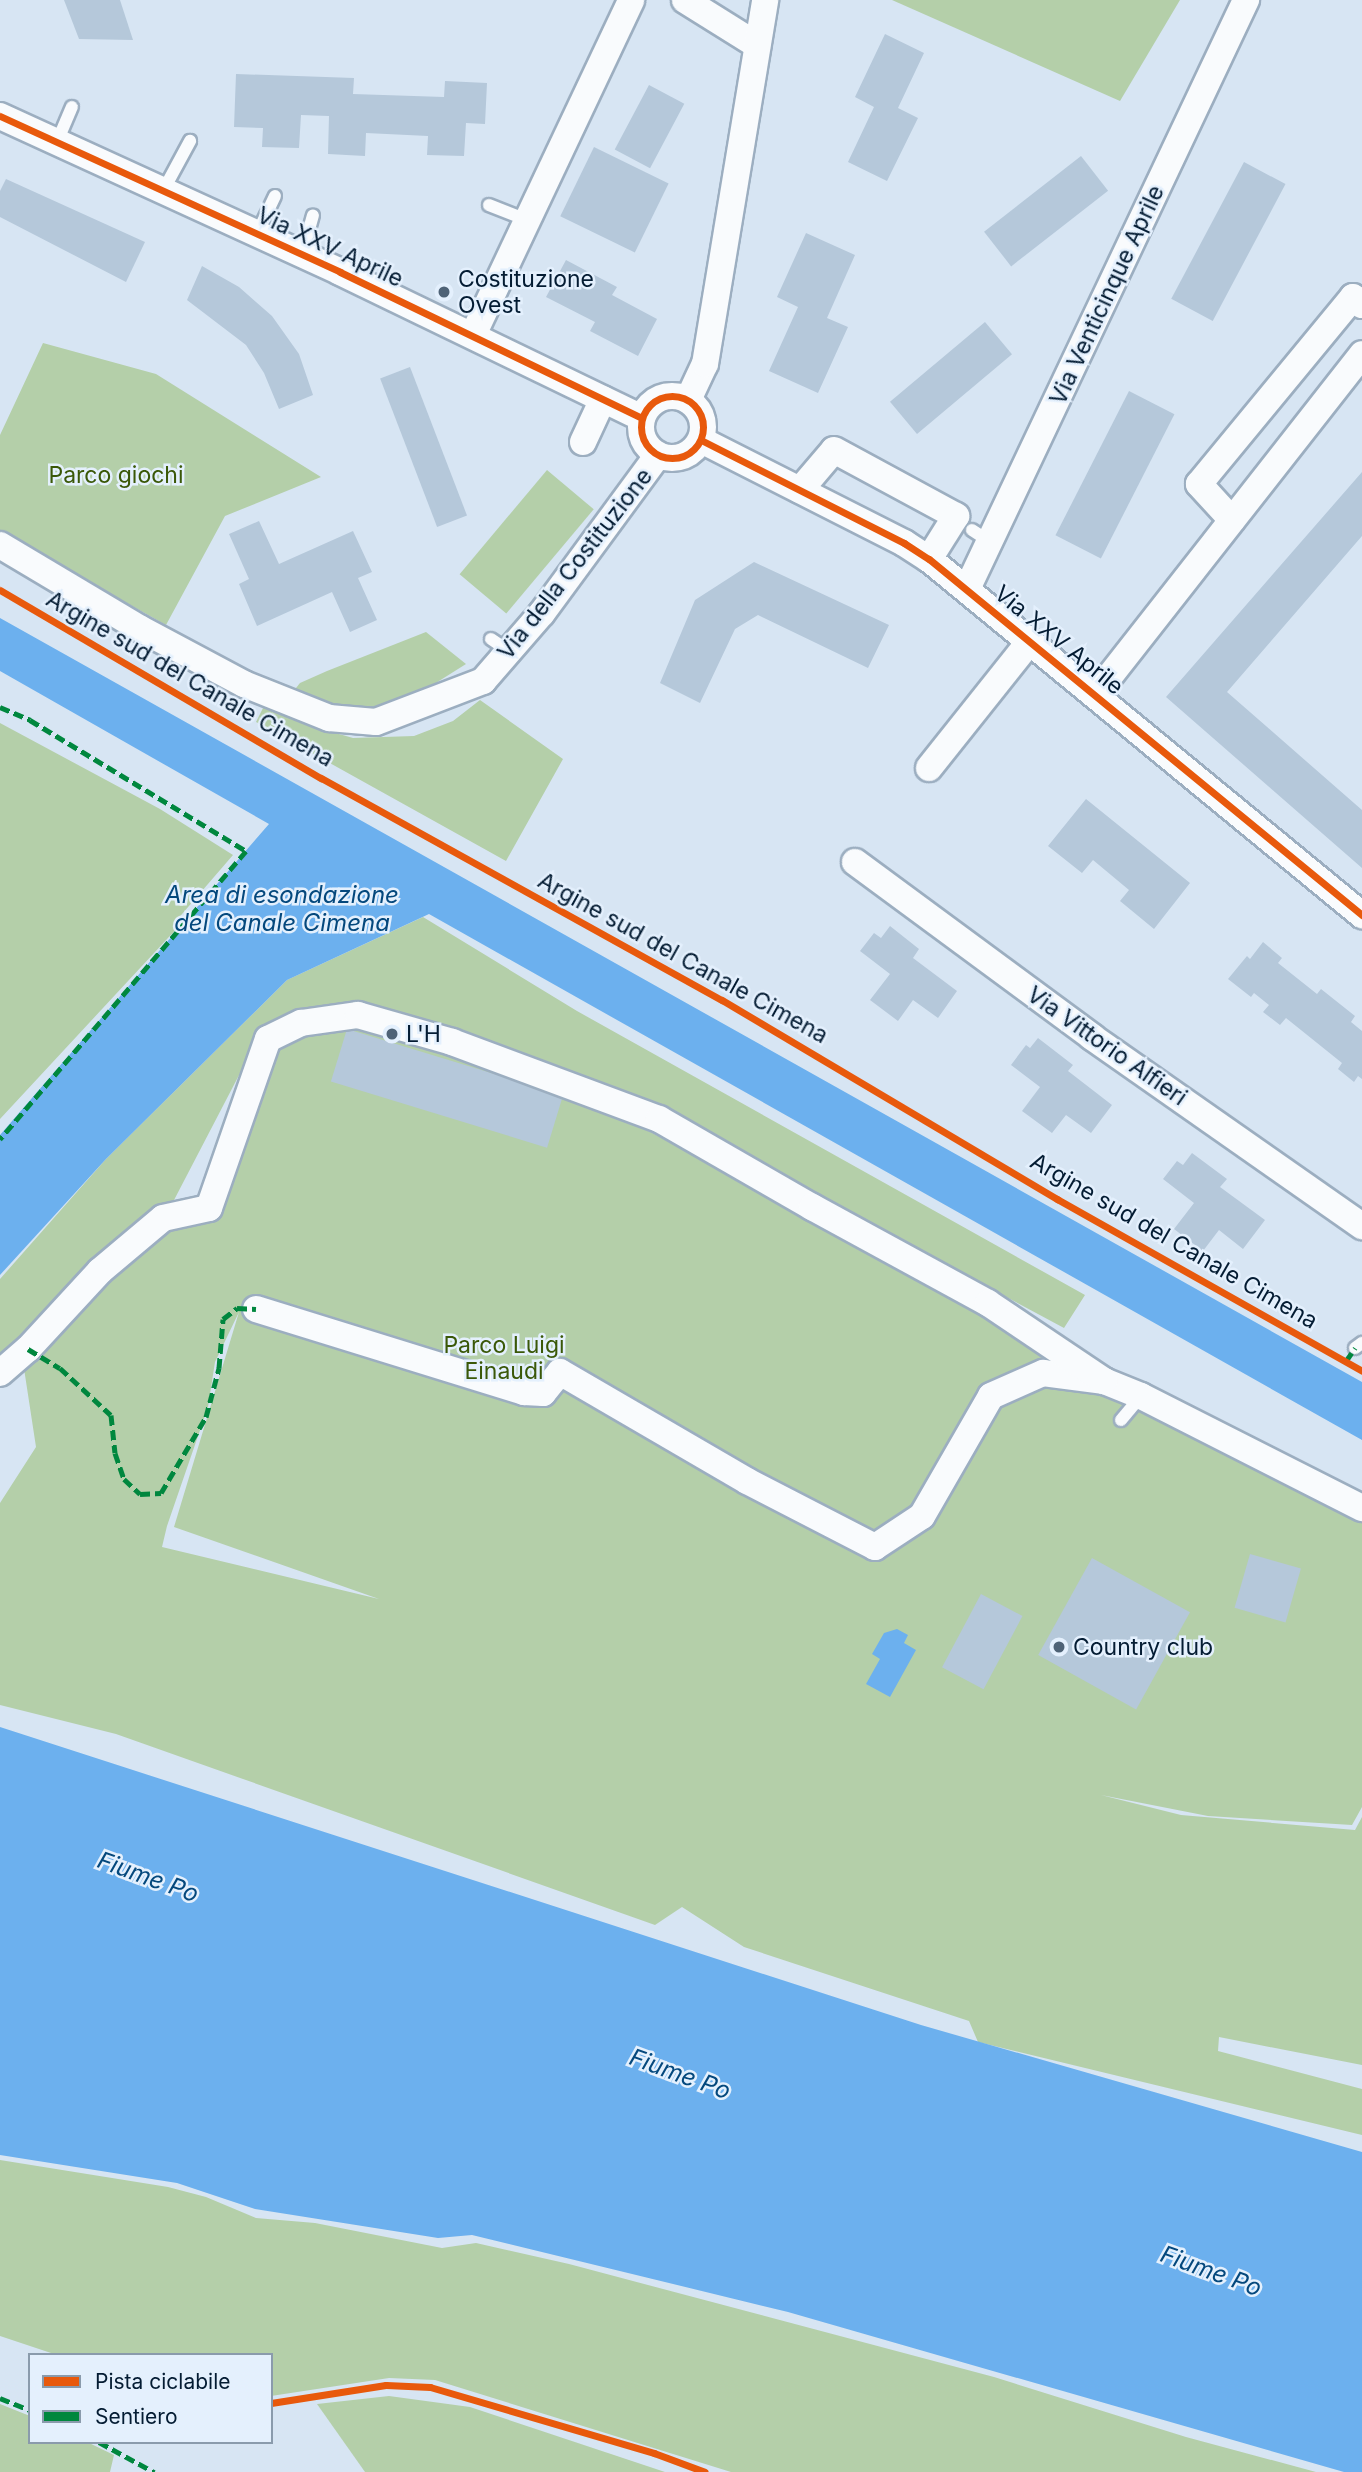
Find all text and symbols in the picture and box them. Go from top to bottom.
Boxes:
street label: Via Venticinque Aprile [1044,181,1170,409]
street label: Via XXV Aprile [253,201,407,293]
place label: Costituzione Ovest [458,265,594,319]
marker: Costituzione Ovest [436,284,452,300]
park label: Parco giochi [48,461,184,489]
street label: Via della Costituzione [492,463,658,665]
street label: Via XXV Aprile [989,580,1129,700]
street label: Argine sud del Canale Cimena [41,585,339,773]
street label: Argine sud del Canale Cimena [533,867,833,1049]
water label: Area di esondazione del Canale Cimena [165,881,399,937]
street label: Via Vittorio Alfieri [1022,981,1192,1111]
place label: L'H [406,1020,441,1048]
marker: L'H [384,1026,400,1042]
street label: Argine sud del Canale Cimena [1025,1147,1323,1335]
park label: Parco Luigi Einaudi [443,1331,565,1385]
place label: Country club [1073,1633,1213,1661]
marker: Country club [1051,1639,1067,1655]
water label: Fiume Po [94,1845,202,1909]
water label: Fiume Po [626,2042,734,2106]
water label: Fiume Po [1157,2239,1265,2303]
legend [28,2353,273,2444]
text: Pista ciclabile [95,2369,231,2394]
text: Sentiero [95,2404,177,2429]

